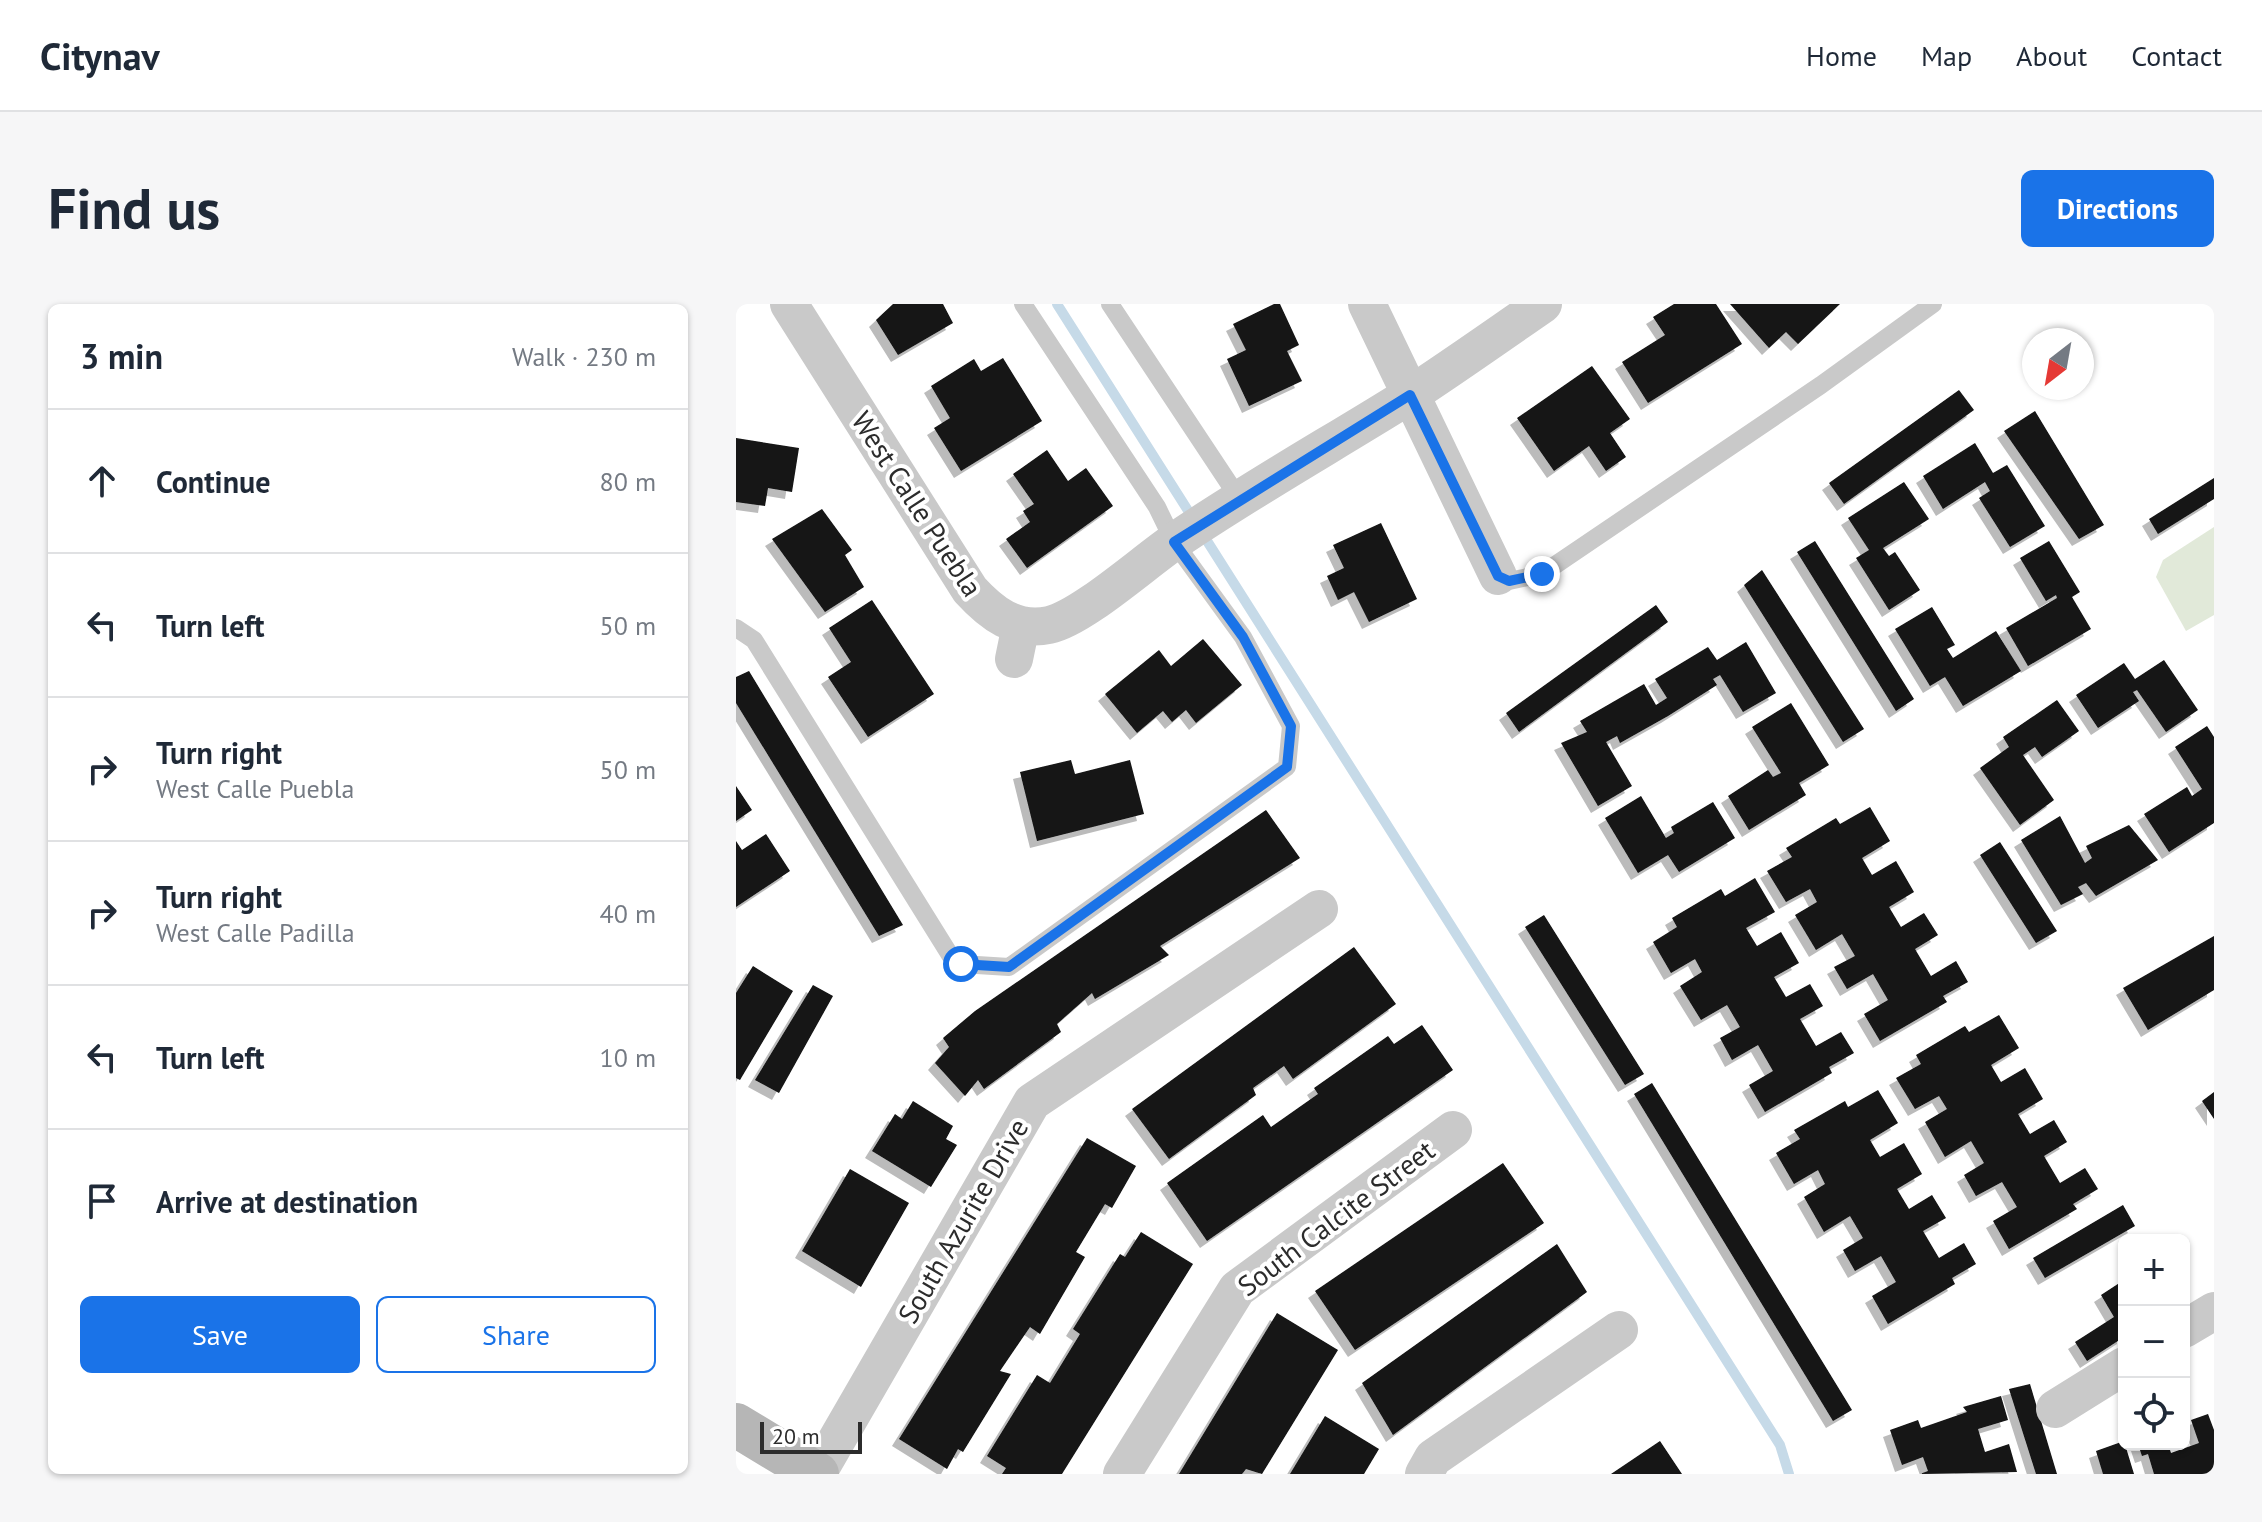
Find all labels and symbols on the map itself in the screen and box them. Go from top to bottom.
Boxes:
north arrow [2022,328,2094,400]
street label: West Calle Puebla [844,404,991,603]
route end [1524,556,1560,592]
route start [943,946,979,982]
street label: South Azurite Drive [889,1112,1036,1330]
street label: South Calcite Street [1230,1131,1442,1304]
scale bar [760,1418,862,1454]

